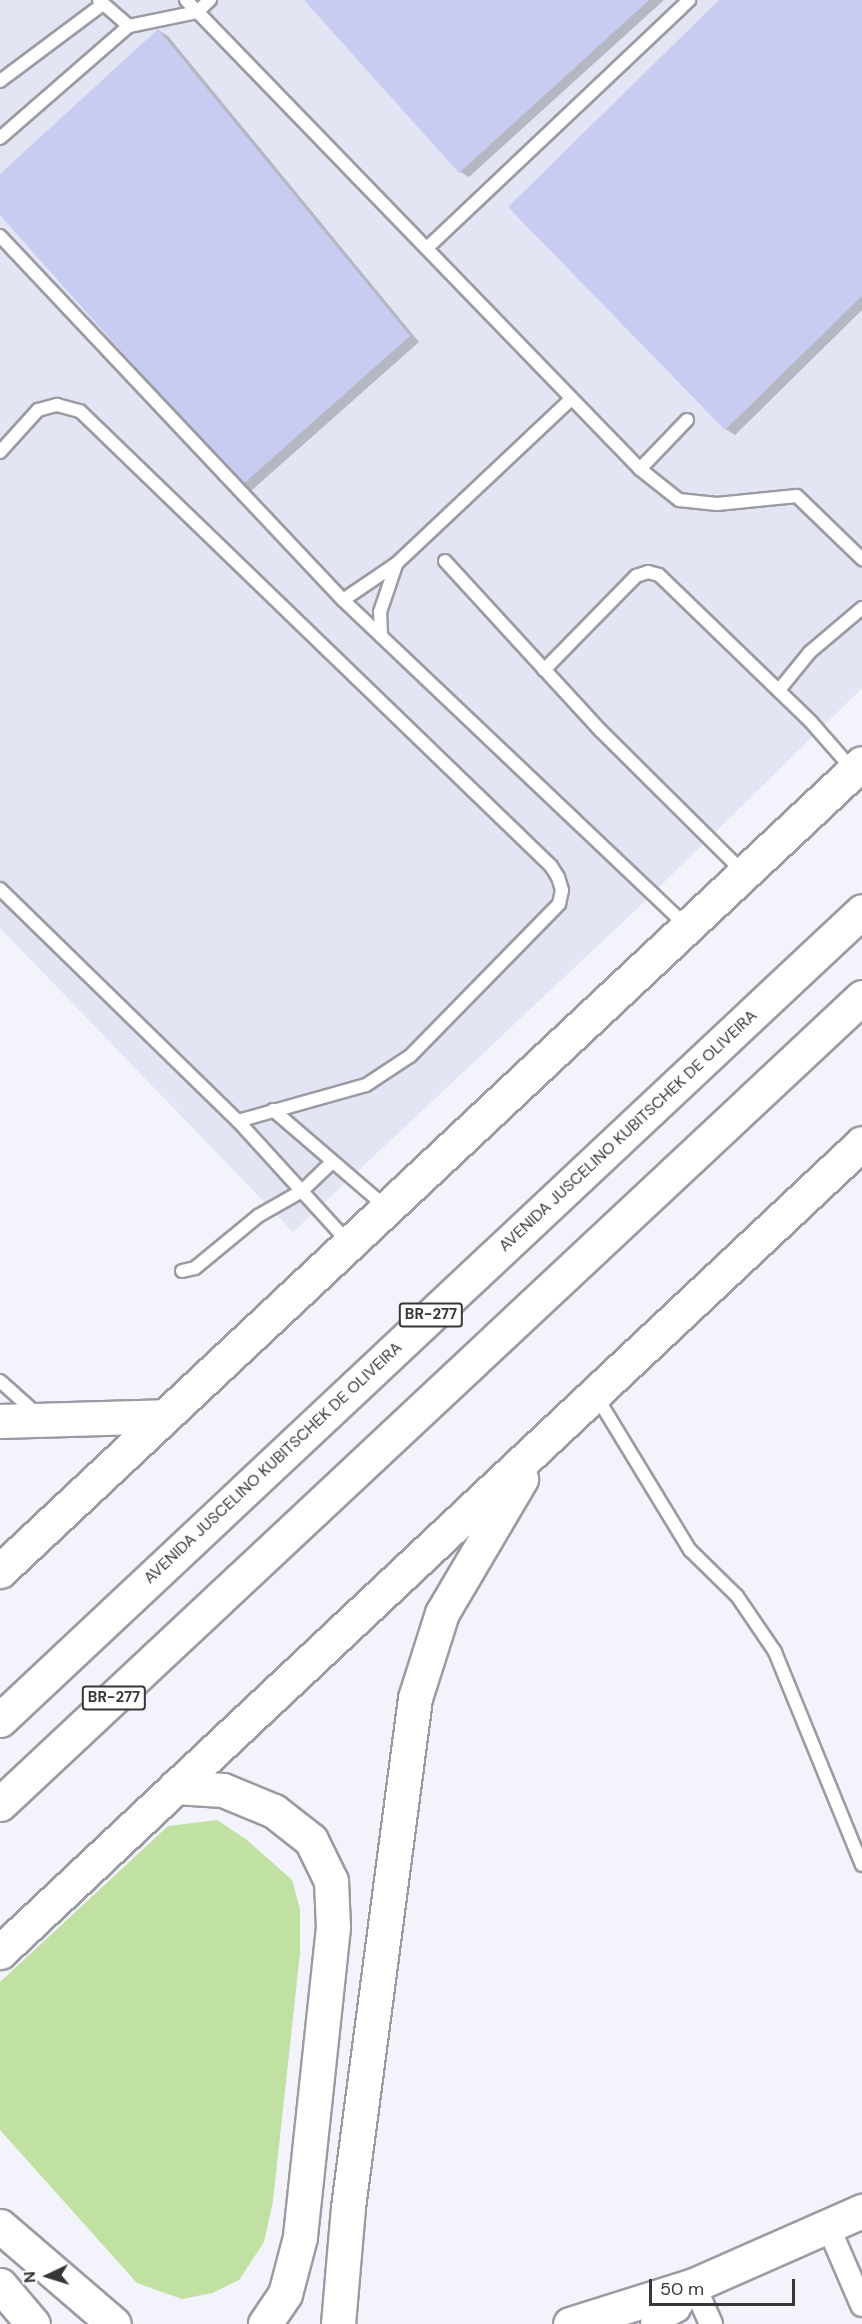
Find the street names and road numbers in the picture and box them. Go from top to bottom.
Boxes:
street label: AVENIDA JUSCELINO KUBITSCHEK DE OLIVEIRA [495,1006,761,1256]
road number: BR-277 [398,1303,464,1327]
street label: AVENIDA JUSCELINO KUBITSCHEK DE OLIVEIRA [140,1338,406,1588]
road number: BR-277 [81,1686,147,1710]

